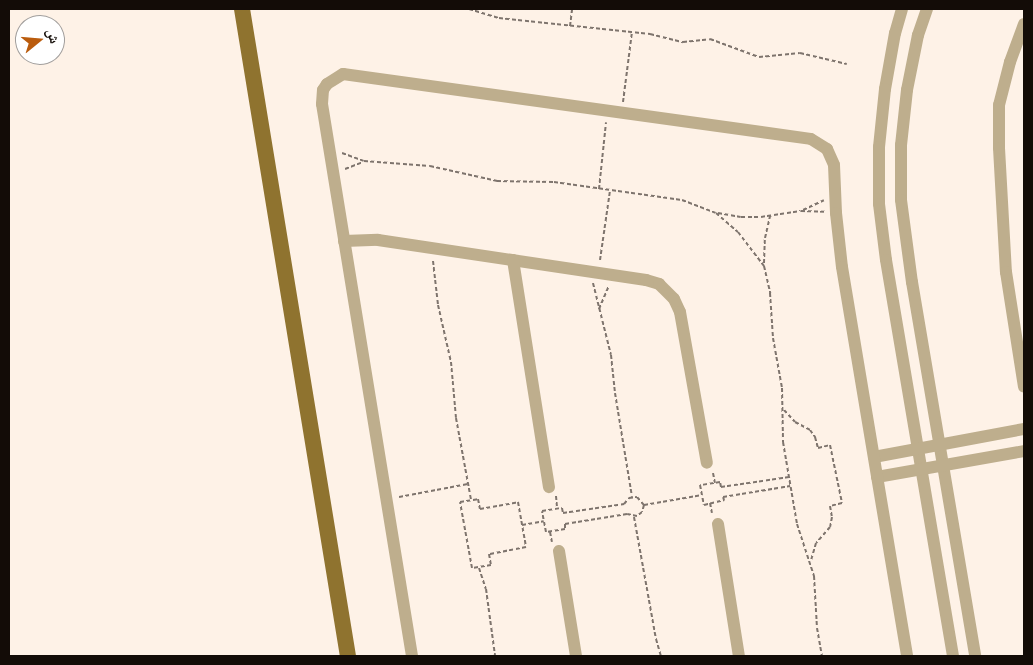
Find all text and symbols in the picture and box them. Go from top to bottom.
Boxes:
north arrow [15,15,65,65]
text: ش [43,26,65,46]

